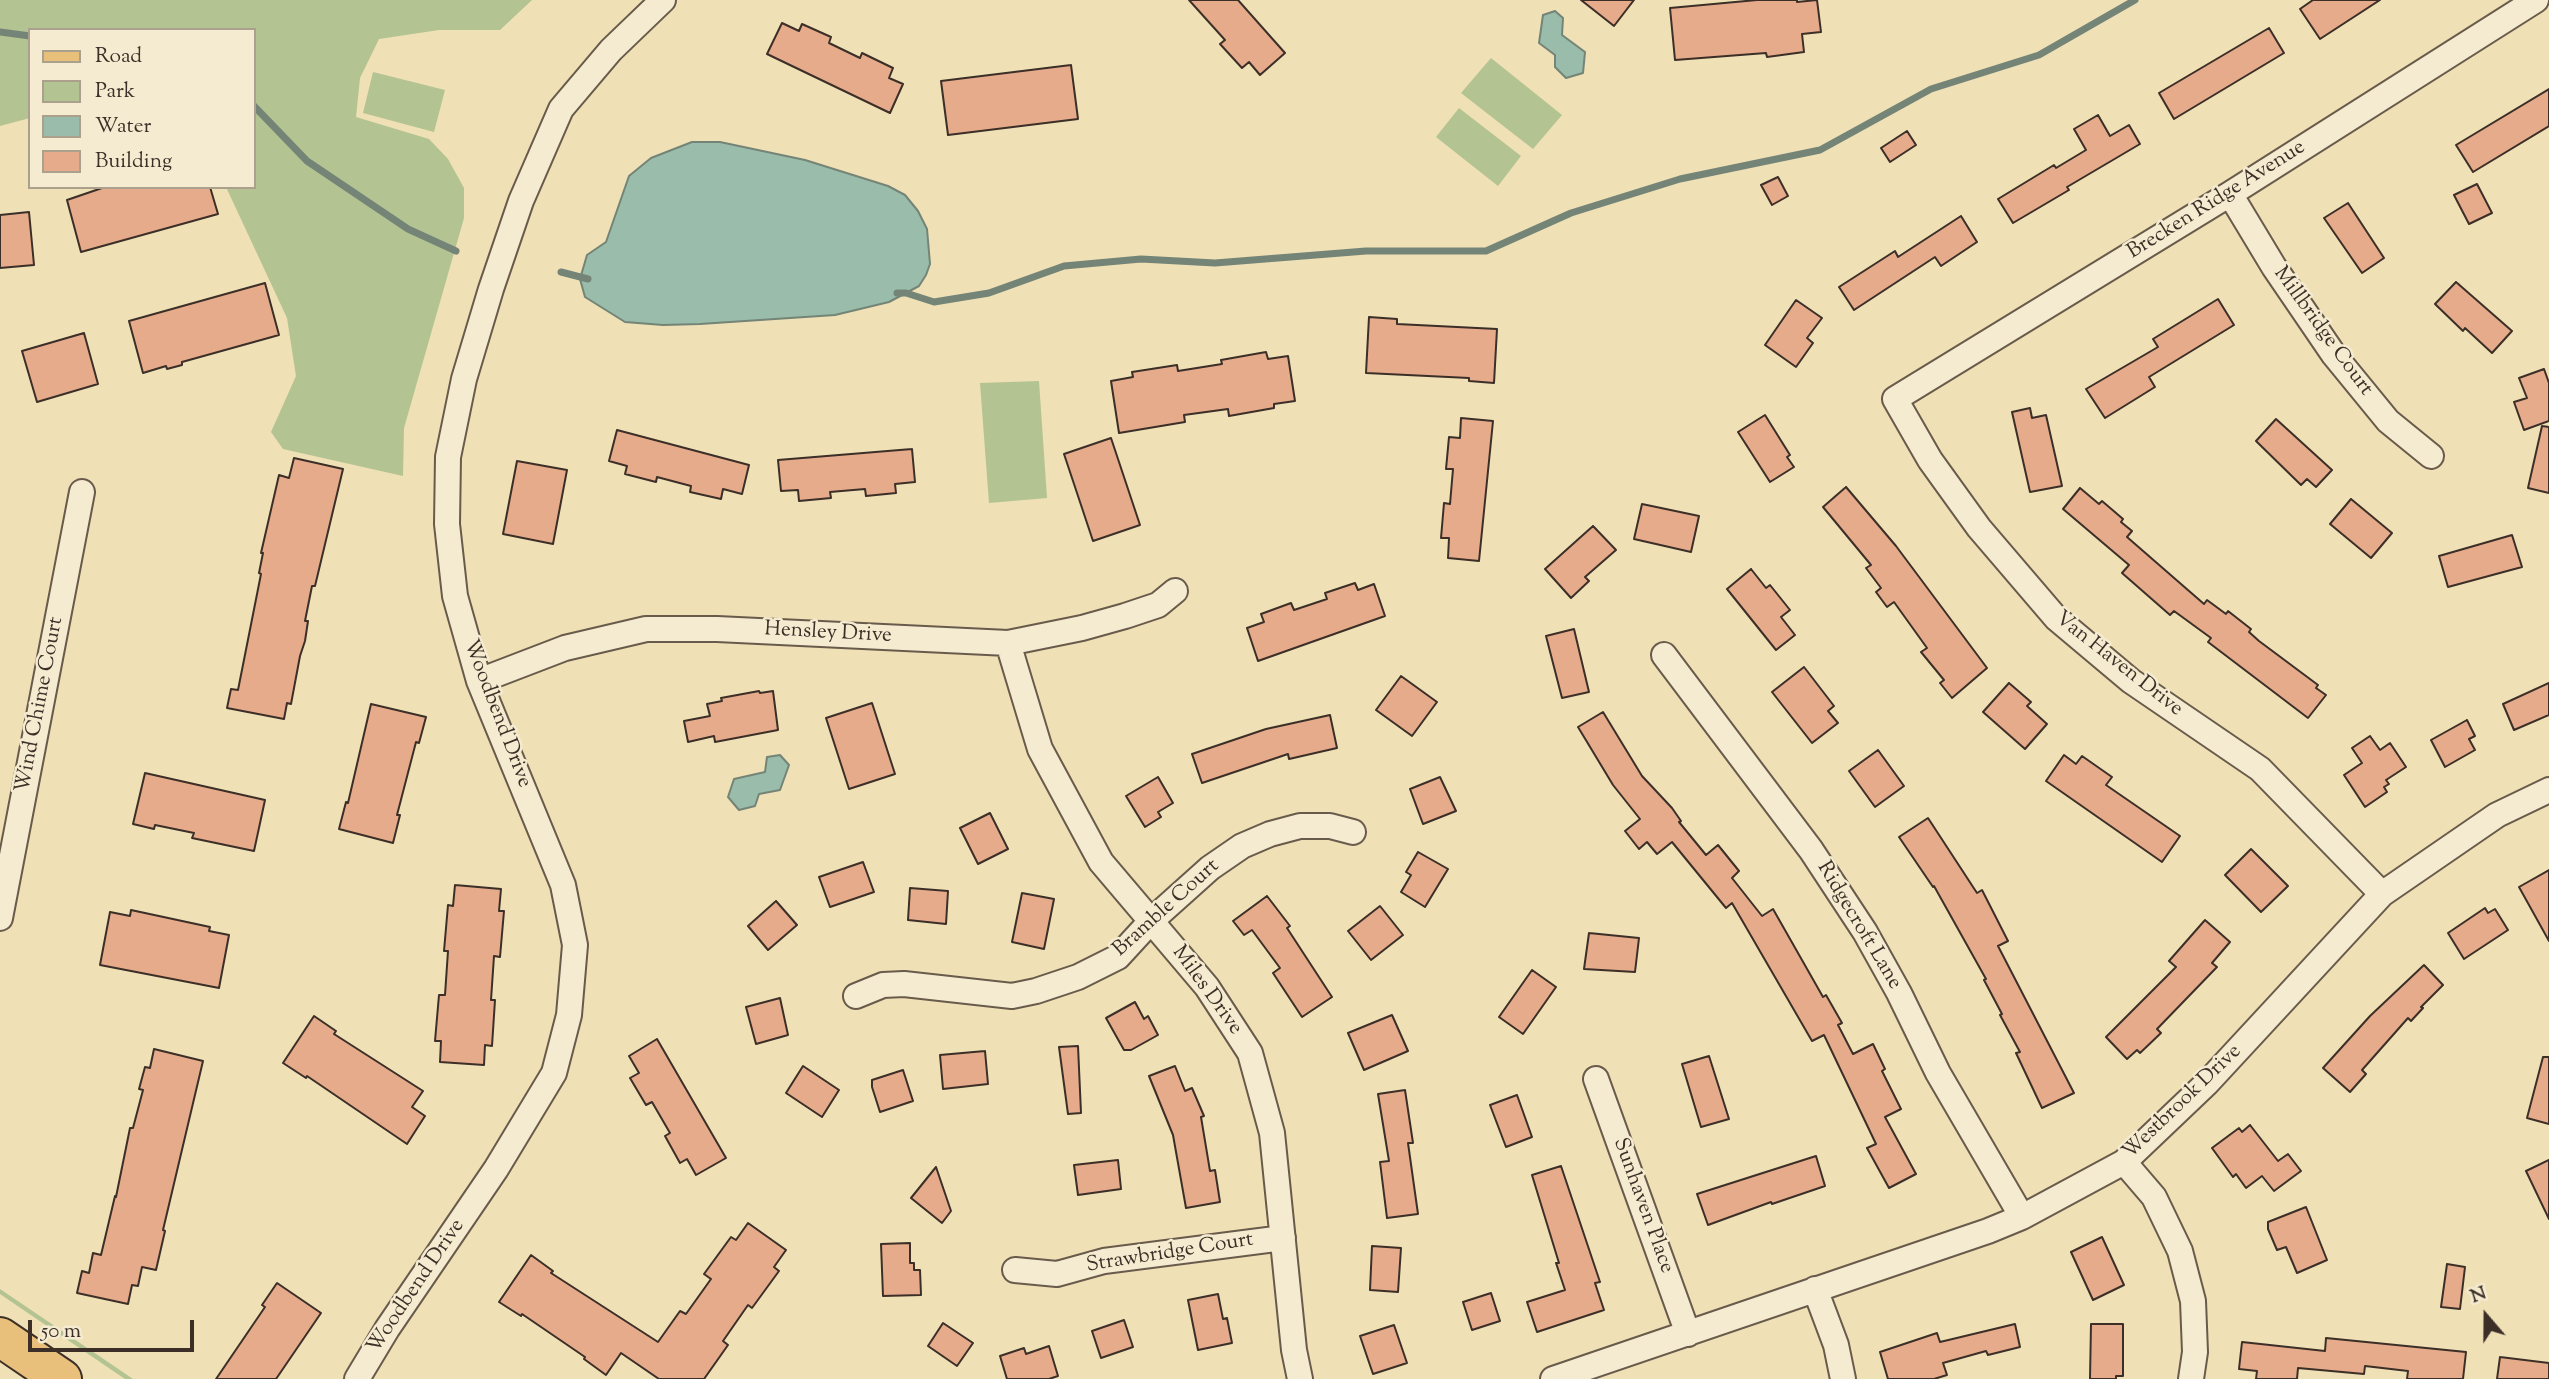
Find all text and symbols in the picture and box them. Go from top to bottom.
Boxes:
legend [28,28,256,189]
text: Road [95,42,142,72]
text: Park [95,77,135,107]
text: Water [95,112,151,142]
street label: Brecken Ridge Avenue [2123,136,2311,266]
text: Building [95,147,172,177]
street label: Millbridge Court [2267,263,2377,401]
street label: Van Haven Drive [2049,607,2187,723]
street label: Wind Chime Court [12,615,70,795]
street label: Hensley Drive [764,618,892,650]
street label: Woodbend Drive [456,636,536,792]
street label: Bramble Court [1109,855,1225,963]
street label: Ridgecroft Lane [1810,858,1906,994]
street label: Miles Drive [1165,942,1247,1040]
street label: Westbrook Drive [2119,1040,2247,1166]
street label: Sunhaven Place [1606,1135,1678,1277]
street label: Woodbend Drive [363,1215,471,1359]
street label: Strawbridge Court [1085,1228,1255,1280]
north arrow [2451,1281,2521,1351]
text: N [2467,1281,2490,1311]
scale bar [32,1306,198,1350]
text: 50 m [41,1317,81,1347]

